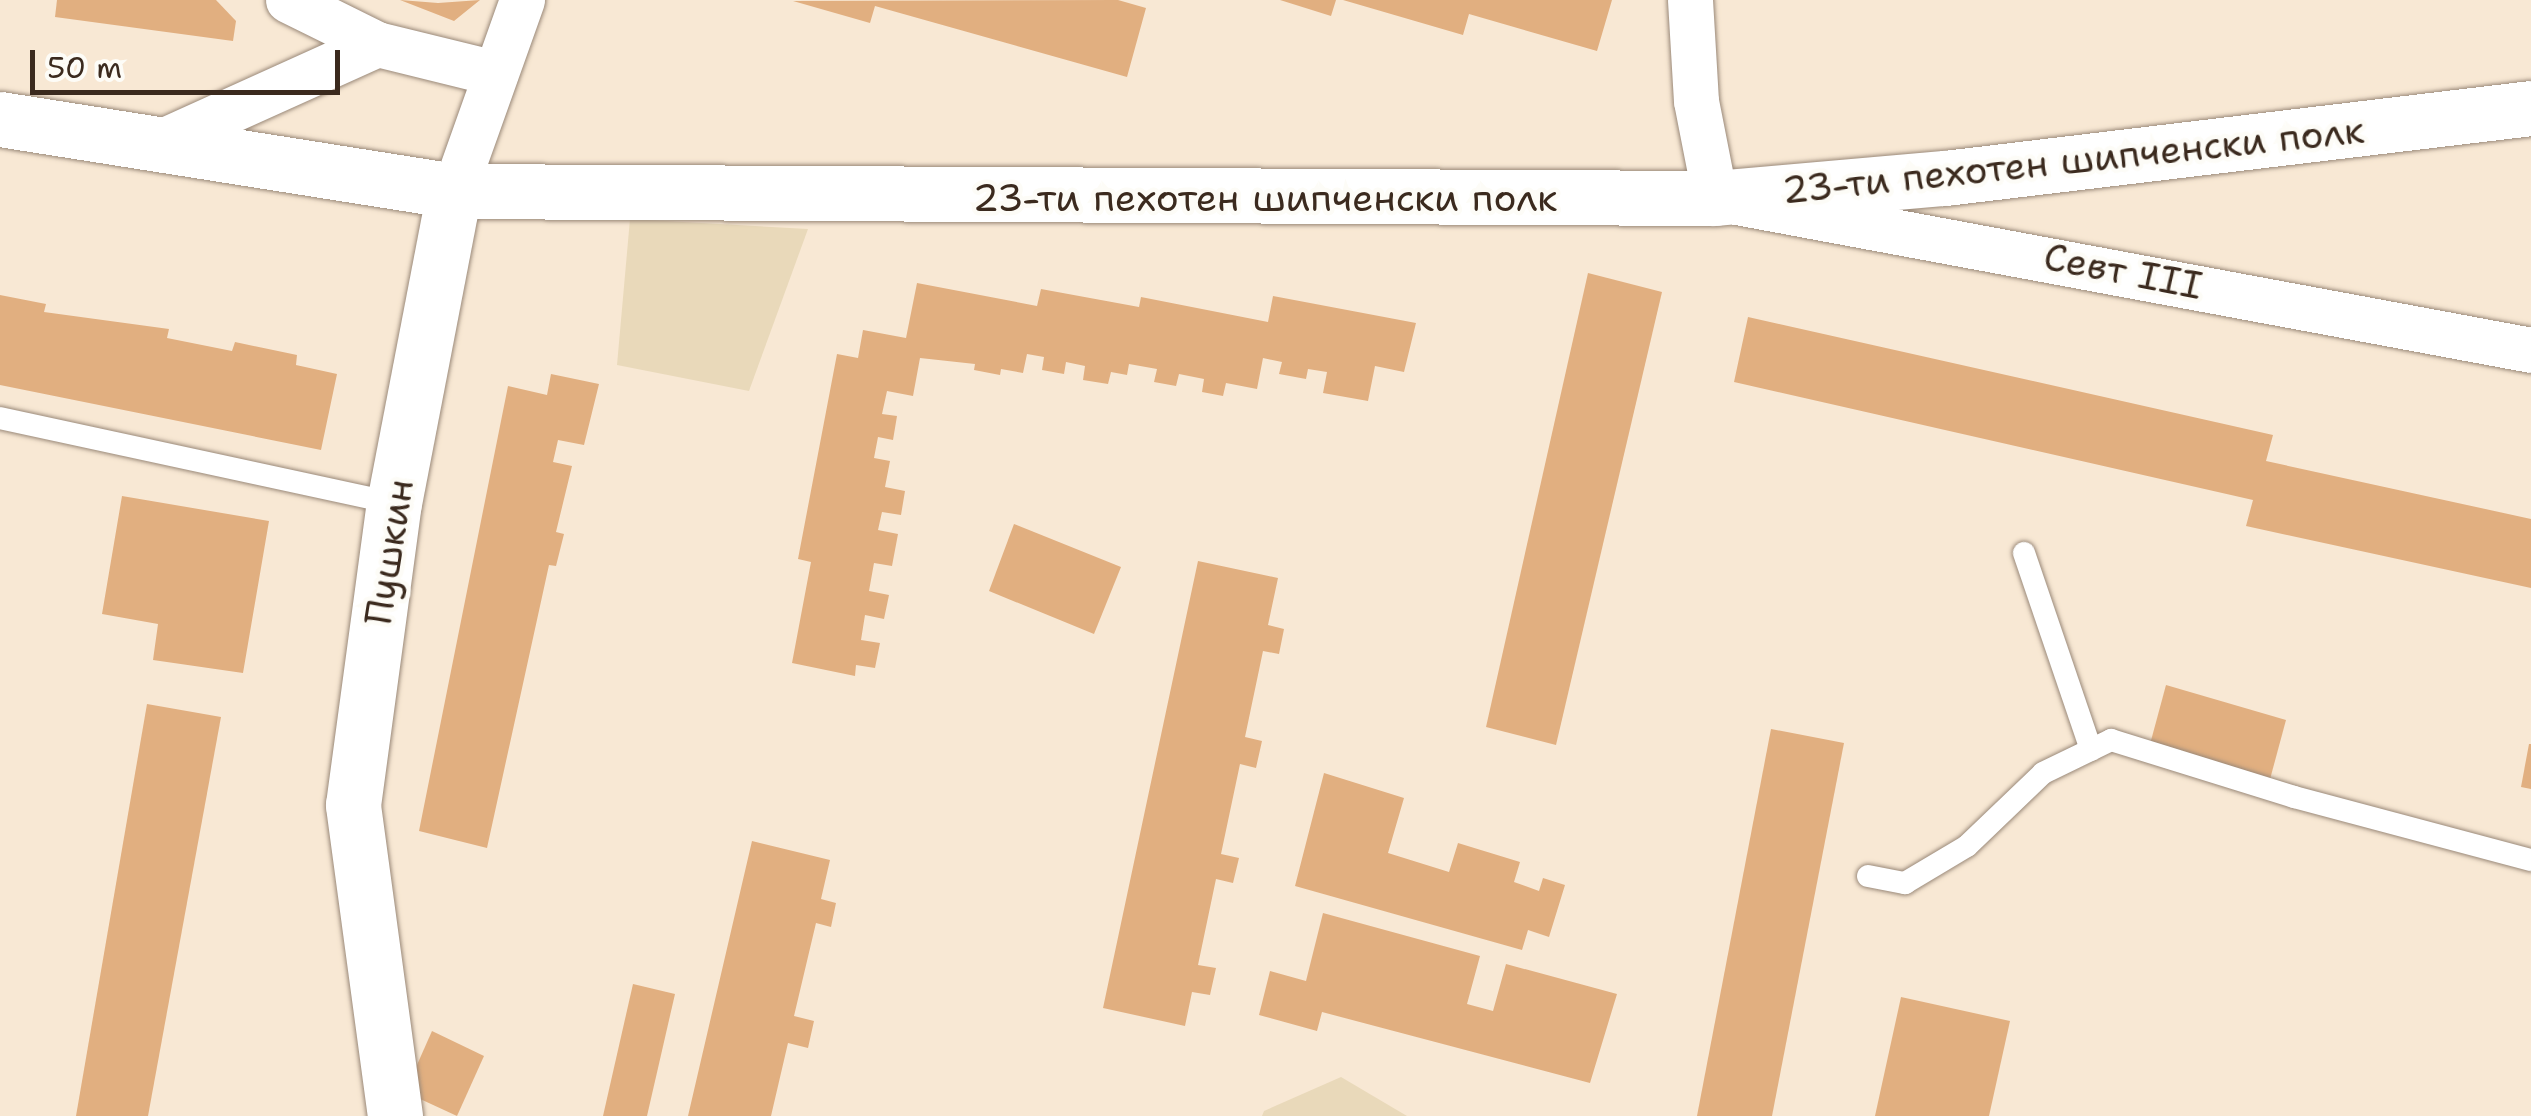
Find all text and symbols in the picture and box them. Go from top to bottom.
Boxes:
scale bar [35,30,345,92]
text: 50 m [47,47,122,88]
street label: 23-ти пехотен шипченски полк [1780,107,2366,213]
street label: 23-ти пехотен шипченски полк [972,175,1558,221]
street label: Севт III [2040,233,2206,309]
street label: Пушкин [355,476,423,628]

